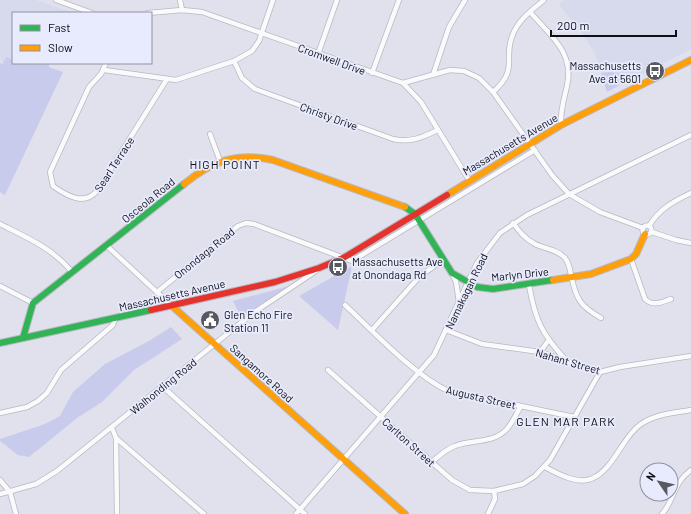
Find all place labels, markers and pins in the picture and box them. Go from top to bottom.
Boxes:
place label: Massachusetts Ave at 5601 [570,59,641,85]
bus stop icon: Massachusetts Ave at 5601 [644,60,666,82]
place label: Massachusetts Ave at Onondaga Rd [352,255,443,281]
bus stop icon: Massachusetts Ave at Onondaga Rd [327,256,349,278]
place label: Glen Echo Fire Station 11 [224,308,293,334]
public building icon: Glen Echo Fire Station 11 [199,309,221,331]

